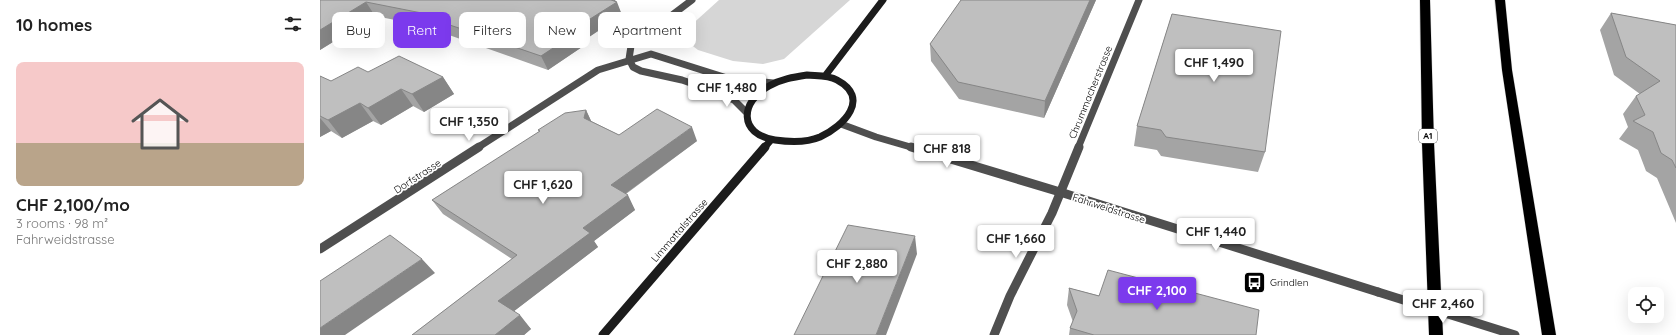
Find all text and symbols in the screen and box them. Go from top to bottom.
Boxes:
chip: Buy [332,12,385,48]
chip: Rent [393,12,451,48]
chip: Filters [459,12,526,48]
chip: New [534,12,590,48]
chip: Apartment [598,12,696,48]
icon: filters [282,13,304,35]
text: 10 homes [16,14,92,35]
street label: Chrummacherstrasse [1066,43,1115,141]
pin: CHF 1,490 [1168,49,1260,83]
text: CHF 1,490 [1184,54,1244,70]
pin: CHF 1,480 [681,74,773,108]
text: CHF 1,480 [697,79,757,95]
icon: home [124,88,196,160]
pin: CHF 1,350 [423,108,515,142]
text: CHF 1,350 [439,113,499,129]
road number: A1 [1419,129,1437,143]
pin: CHF 818 [910,135,984,169]
text: CHF 818 [923,140,971,156]
street label: Dorfstrasse [391,156,444,196]
pin: CHF 1,620 [497,171,589,205]
text: CHF 1,620 [513,176,573,192]
street label: Fahrweidstrasse [1071,191,1147,226]
text: CHF 2,100/mo [16,194,130,215]
street label: Limmattalstrasse [648,196,711,265]
text: 3 rooms · 98 m² [16,215,108,231]
pin: CHF 1,440 [1170,218,1262,252]
text: CHF 1,440 [1186,223,1246,239]
pin: CHF 1,660 [970,225,1062,259]
text: CHF 1,660 [986,230,1046,246]
text: Fahrweidstrasse [16,231,115,247]
pin: CHF 2,880 [811,250,903,284]
text: CHF 2,880 [826,255,888,271]
bus stop icon: Grindlen [1241,269,1267,295]
place label: Grindlen [1270,276,1308,289]
pin: CHF 2,100 [1111,277,1203,311]
text: CHF 2,100 [1127,282,1187,298]
map controls [1628,287,1664,323]
button: locate [1628,287,1664,323]
pin: CHF 2,460 [1397,290,1489,324]
text: CHF 2,460 [1412,295,1474,311]

